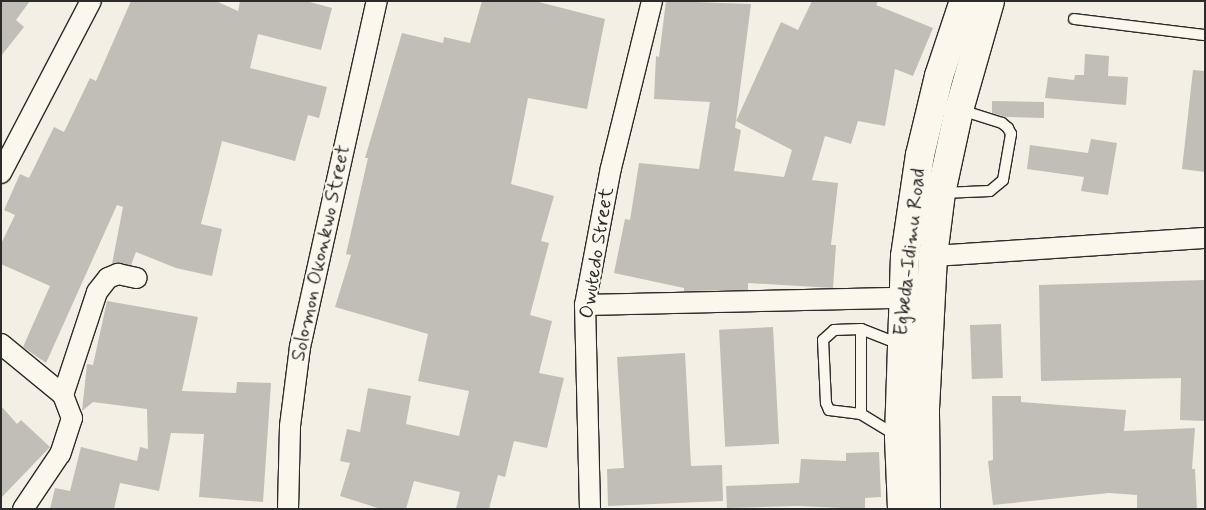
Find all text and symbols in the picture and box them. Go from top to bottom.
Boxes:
street label: Solomon Okonkwo Street [287,146,355,360]
street label: Egbeda-Idimu Road [889,168,931,336]
street label: Owutedo Street [575,186,619,320]

